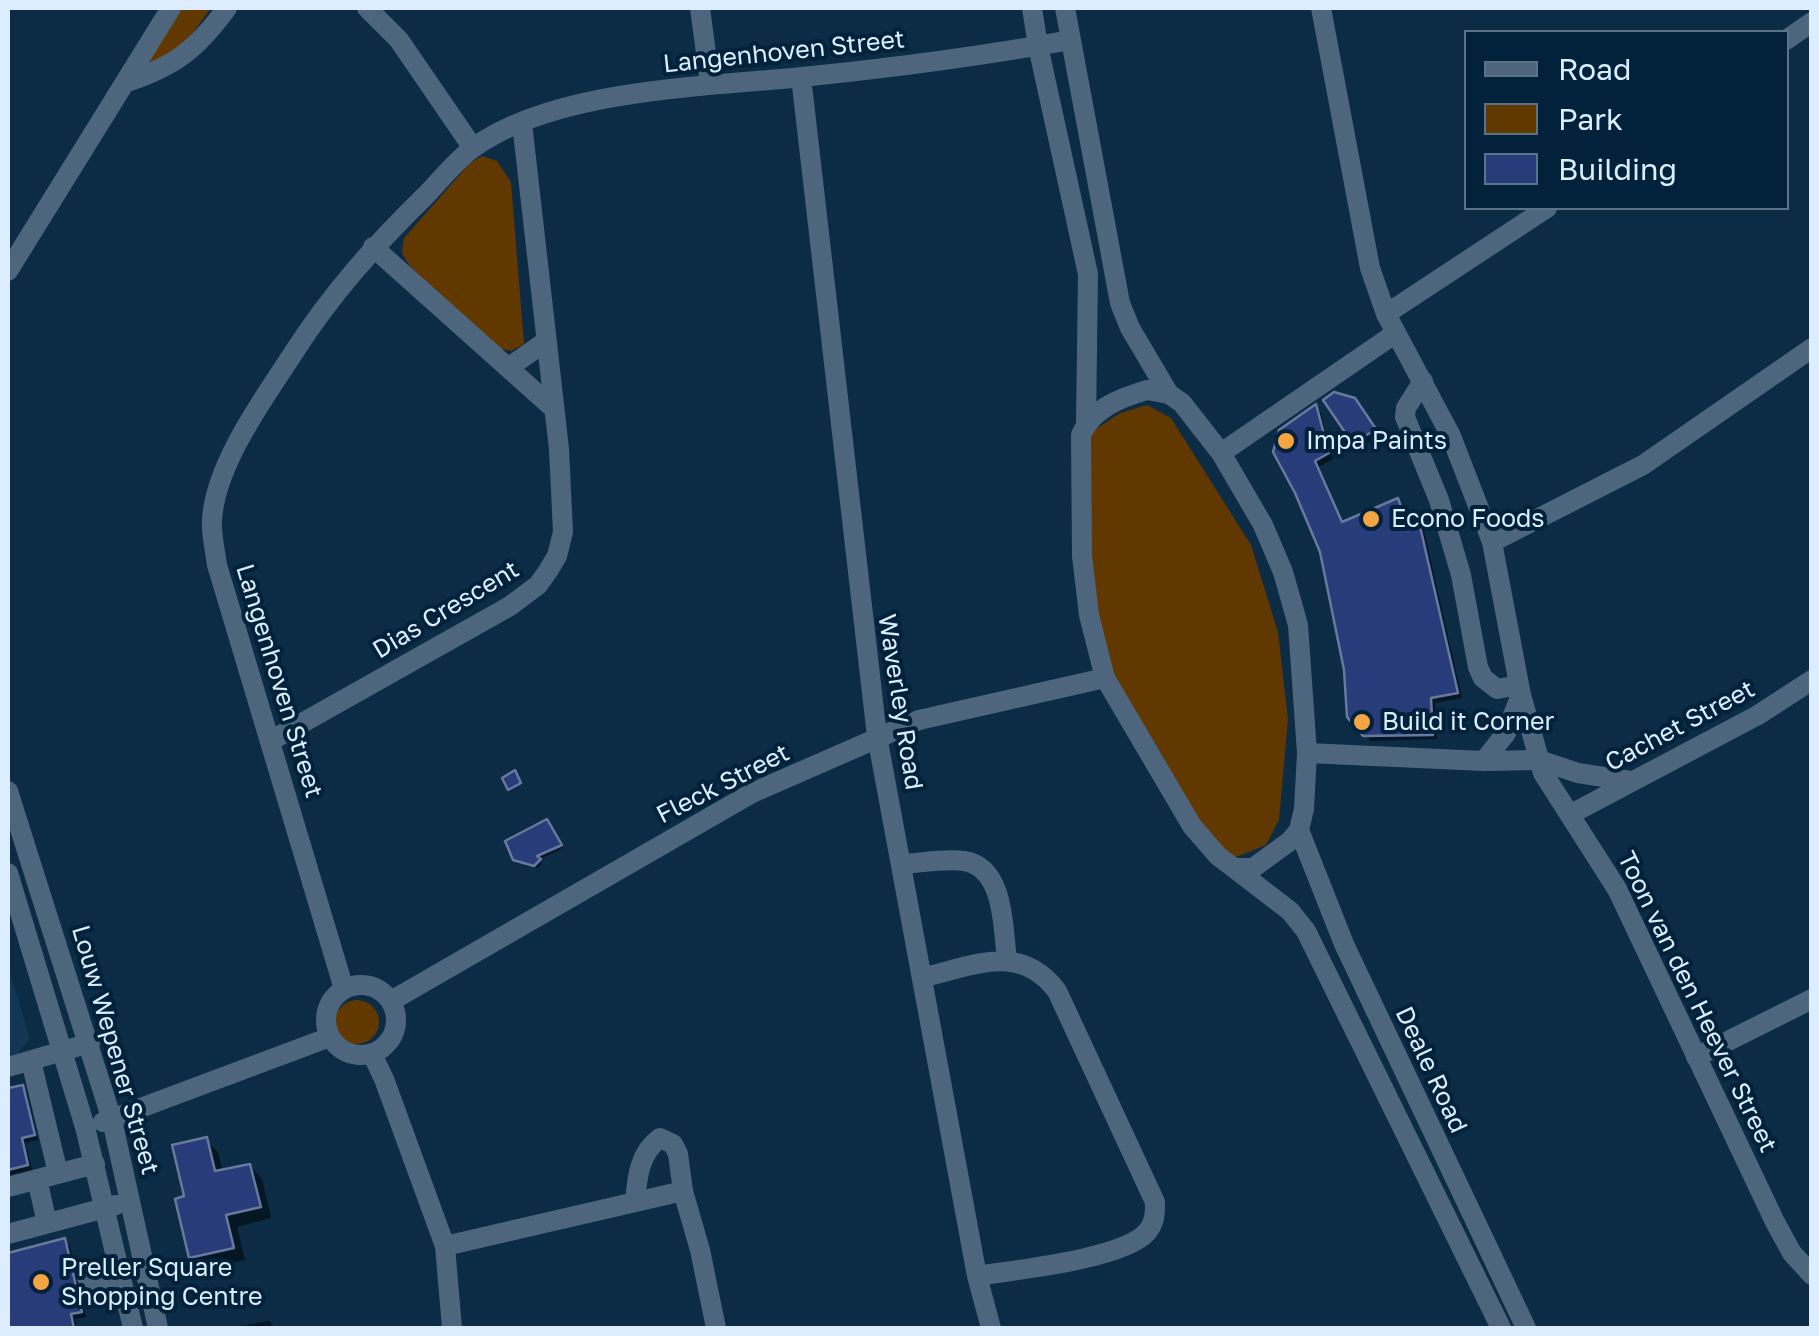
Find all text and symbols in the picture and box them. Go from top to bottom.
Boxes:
street label: Langenhoven Street [662,24,906,80]
legend [1464,30,1789,210]
text: Road [1558,51,1632,87]
text: Park [1558,101,1623,137]
text: Building [1558,151,1677,187]
place label: Impa Paints [1306,426,1447,456]
marker: Impa Paints [1275,430,1297,452]
place label: Econo Foods [1391,504,1544,534]
marker: Econo Foods [1360,508,1382,530]
street label: Dias Crescent [367,555,525,665]
street label: Langenhoven Street [229,561,329,801]
street label: Waverley Road [871,612,929,792]
street label: Cachet Street [1600,674,1760,778]
place label: Build it Corner [1382,707,1554,737]
marker: Build it Corner [1351,711,1373,733]
street label: Fleck Street [652,738,794,830]
street label: Toon van den Heever Street [1611,847,1783,1157]
street label: Louw Wepener Street [65,922,165,1178]
street label: Deale Road [1389,1002,1473,1138]
place label: Preller Square Shopping Centre [61,1253,262,1312]
marker: Preller Square Shopping Centre [30,1271,52,1293]

